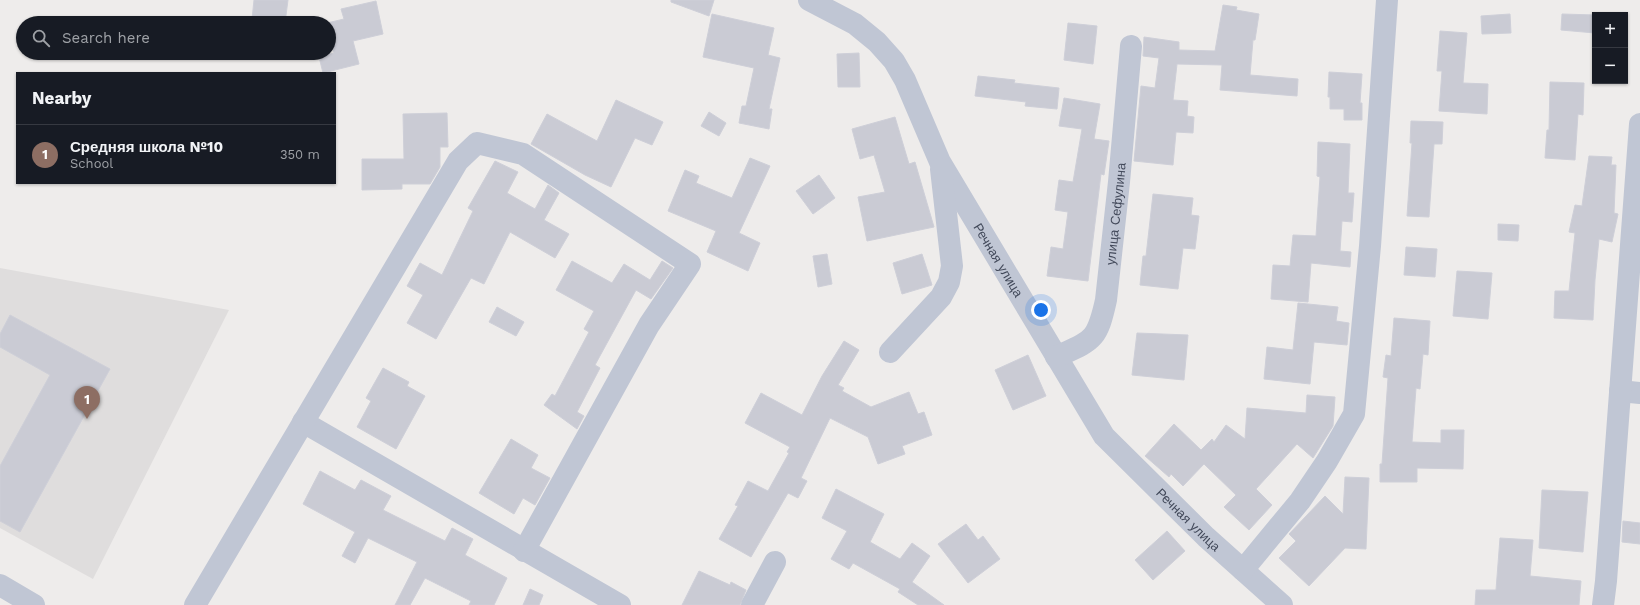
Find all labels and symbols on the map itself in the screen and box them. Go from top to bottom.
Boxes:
street label: улица Сефулина [1103,161,1129,266]
street label: Речная улица [970,221,1026,300]
your location [1031,300,1051,320]
pin: 1 [74,386,100,419]
street label: Речная улица [1153,485,1224,555]

